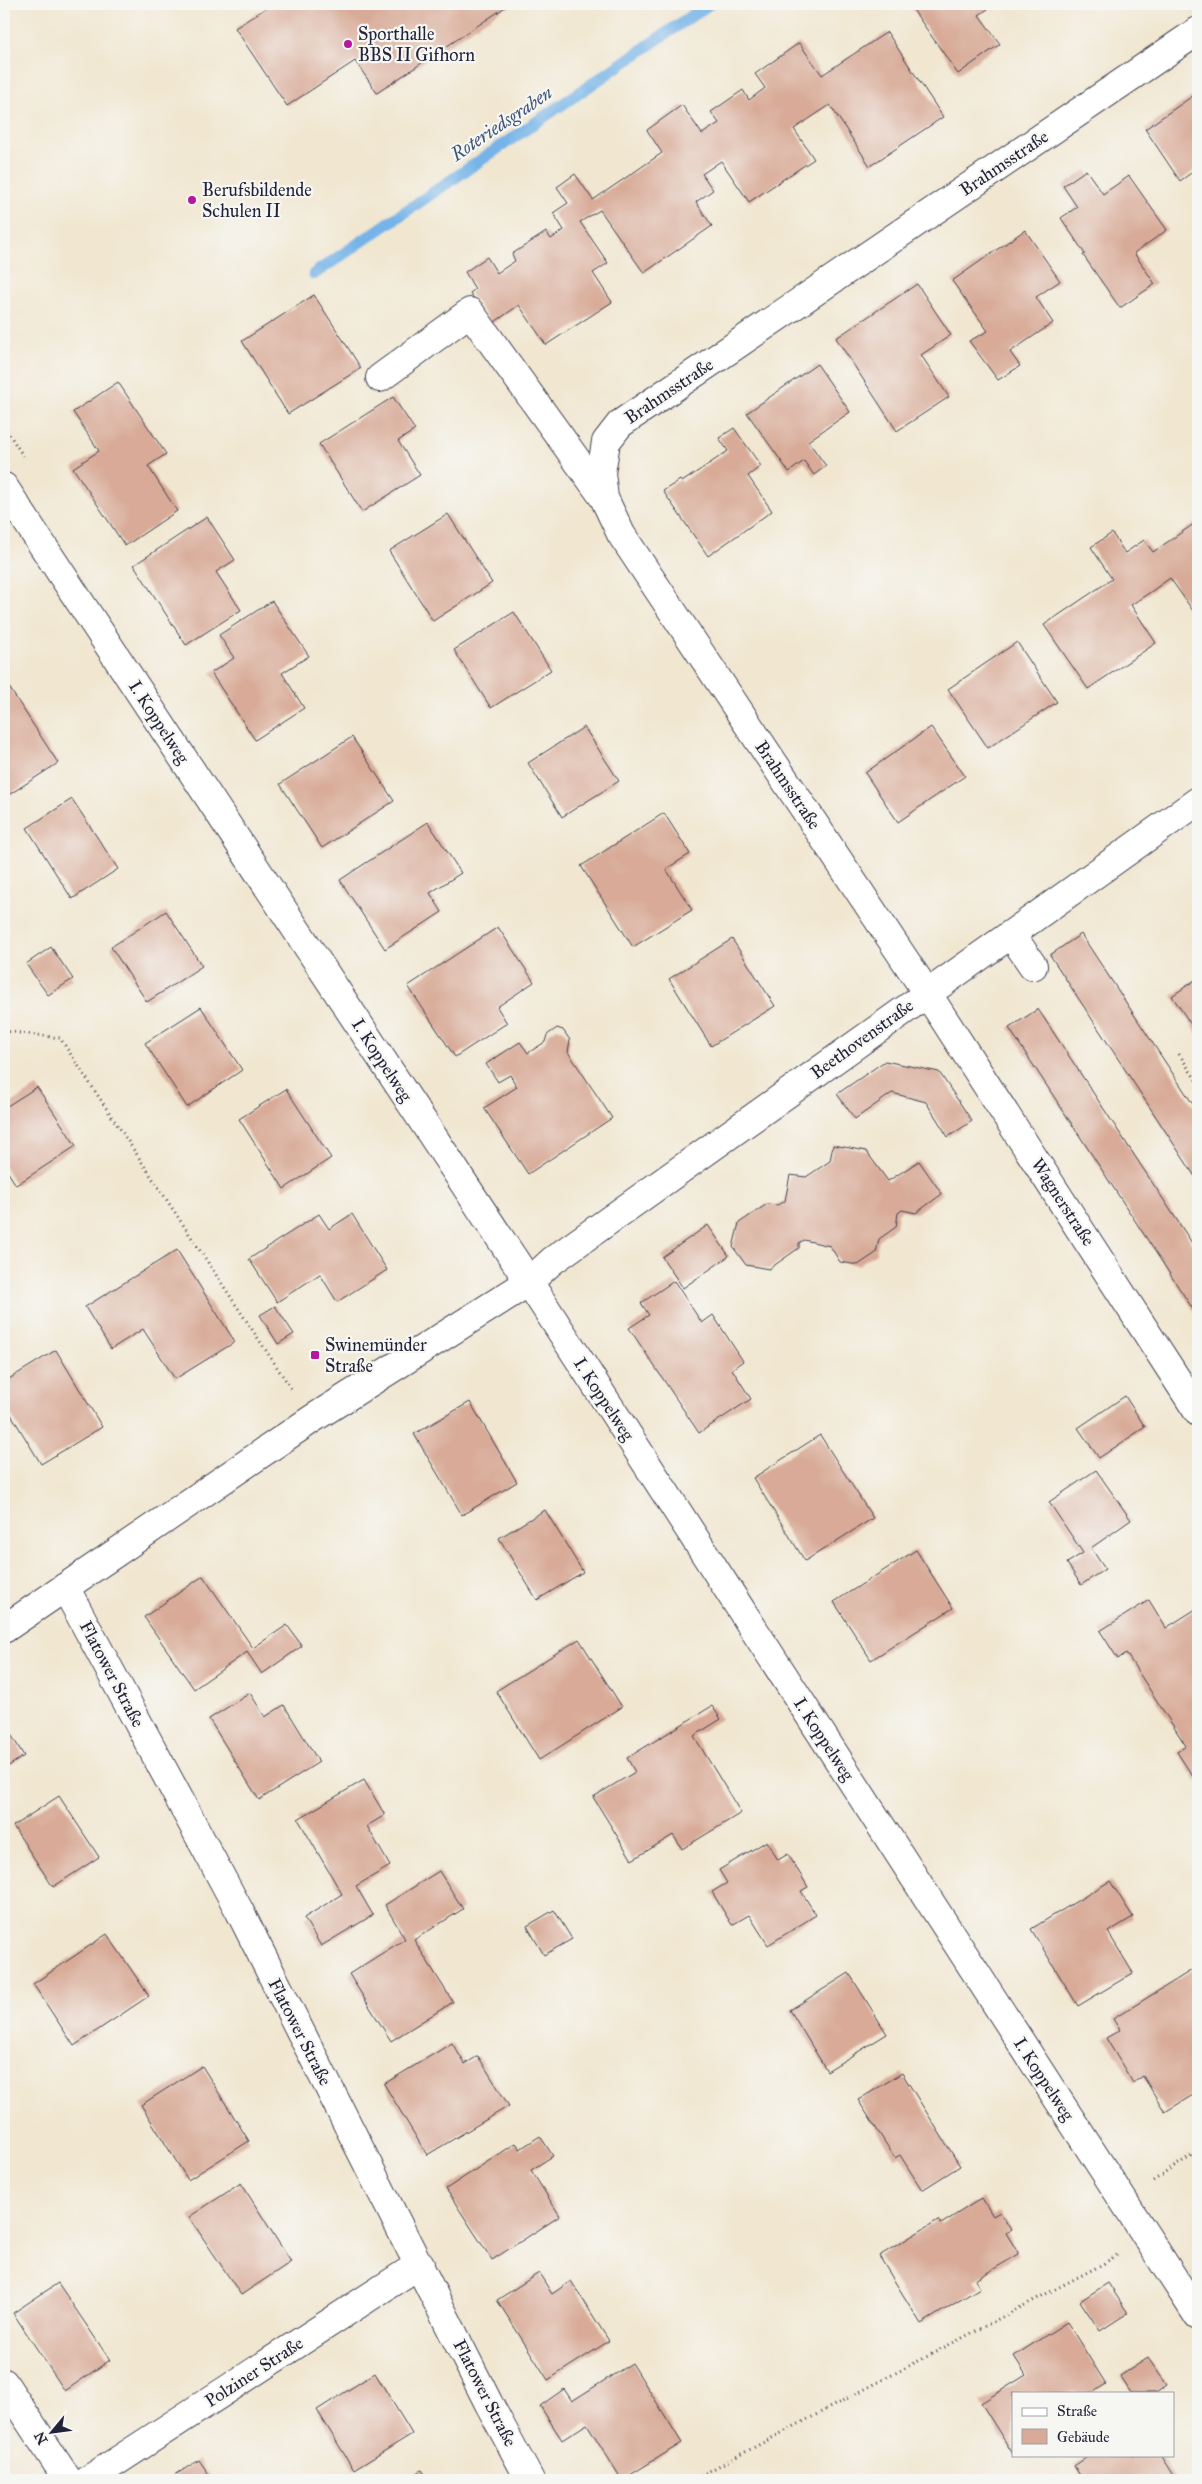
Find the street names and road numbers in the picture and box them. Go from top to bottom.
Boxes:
street label: Brahmsstraße [956,125,1052,201]
street label: Brahmsstraße [621,353,717,429]
street label: I. Koppelweg [123,676,194,769]
street label: Brahmsstraße [750,737,826,833]
street label: Beethovenstraße [806,994,918,1084]
street label: I. Koppelweg [346,1014,417,1107]
street label: Wagnerstraße [1026,1154,1100,1251]
street label: I. Koppelweg [568,1353,639,1446]
street label: Flatower Straße [75,1617,149,1731]
street label: I. Koppelweg [788,1693,859,1786]
street label: Flatower Straße [264,1975,336,2089]
street label: I. Koppelweg [1008,2033,1079,2126]
street label: Polziner Straße [201,2332,307,2412]
street label: Flatower Straße [449,2336,521,2450]

